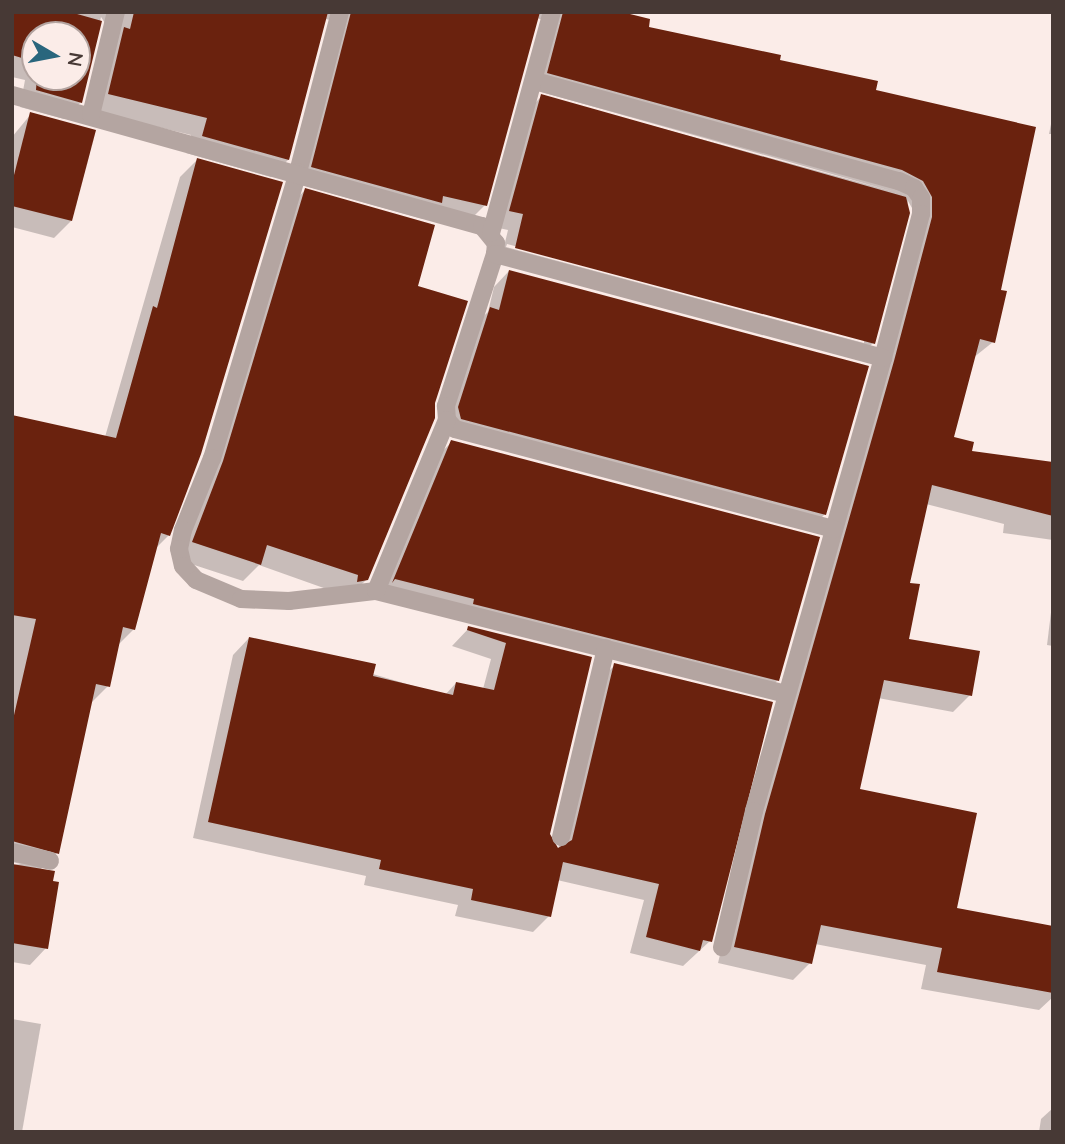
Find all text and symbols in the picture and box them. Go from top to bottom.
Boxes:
north arrow [21,21,91,91]
text: N [61,50,89,69]

